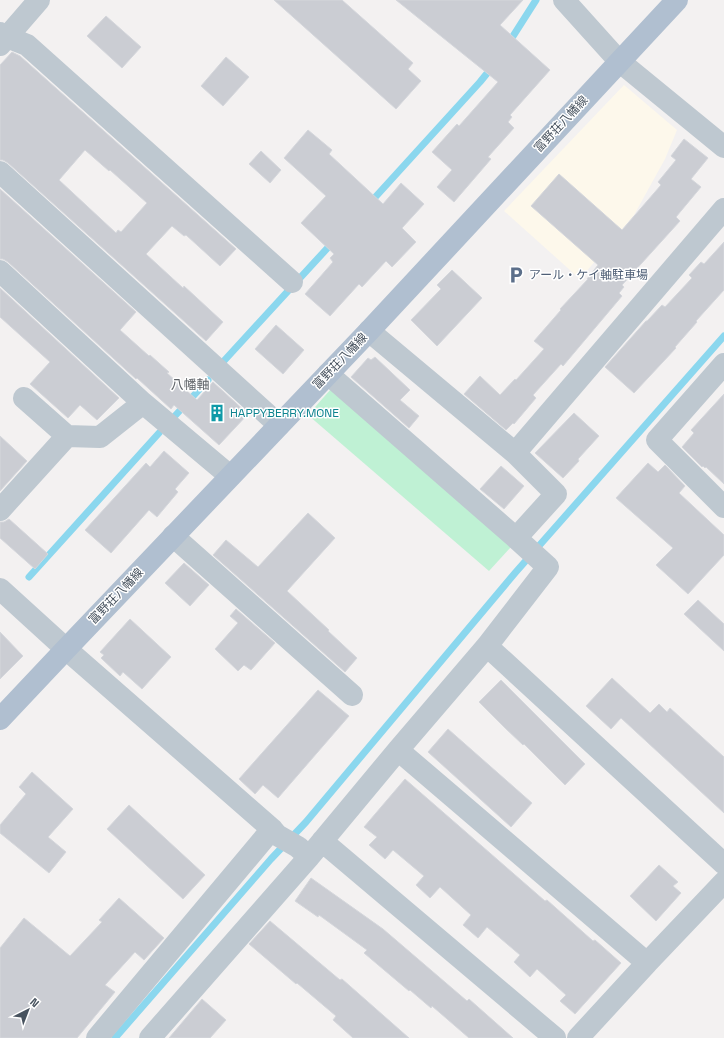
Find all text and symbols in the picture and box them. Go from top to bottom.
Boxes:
street label: 富野荘八幡線 [531,92,591,156]
parking icon: アール・ケイ軸駐車場 [506,265,526,285]
place label: アール・ケイ軸駐車場 [529,267,648,283]
street label: 富野荘八幡線 [309,330,371,392]
district label: 八幡軸 [170,376,210,393]
building icon: HAPPYBERRY.MONE [207,403,227,423]
place label: HAPPYBERRY.MONE [230,405,339,421]
street label: 富野荘八幡線 [85,565,147,627]
north arrow [8,990,48,1030]
text: N [27,995,42,1010]

